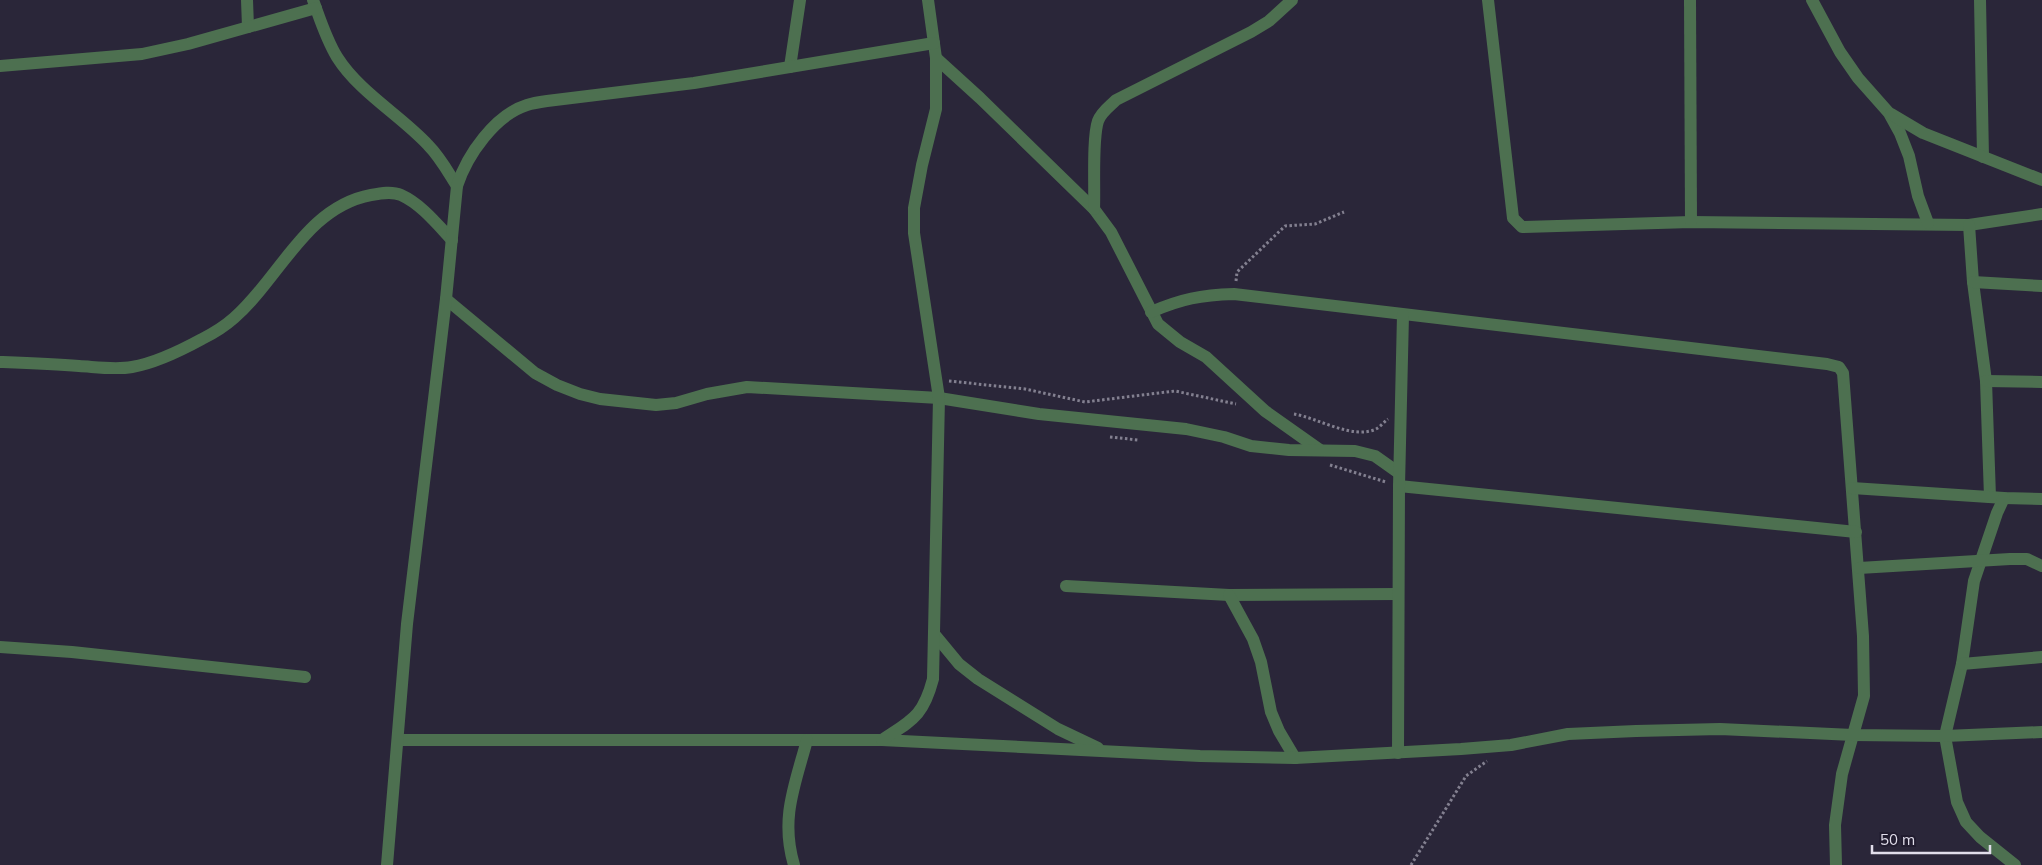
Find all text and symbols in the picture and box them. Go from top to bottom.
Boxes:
scale bar [1872,822,1990,854]
text: 50 m [1880,830,1915,849]

